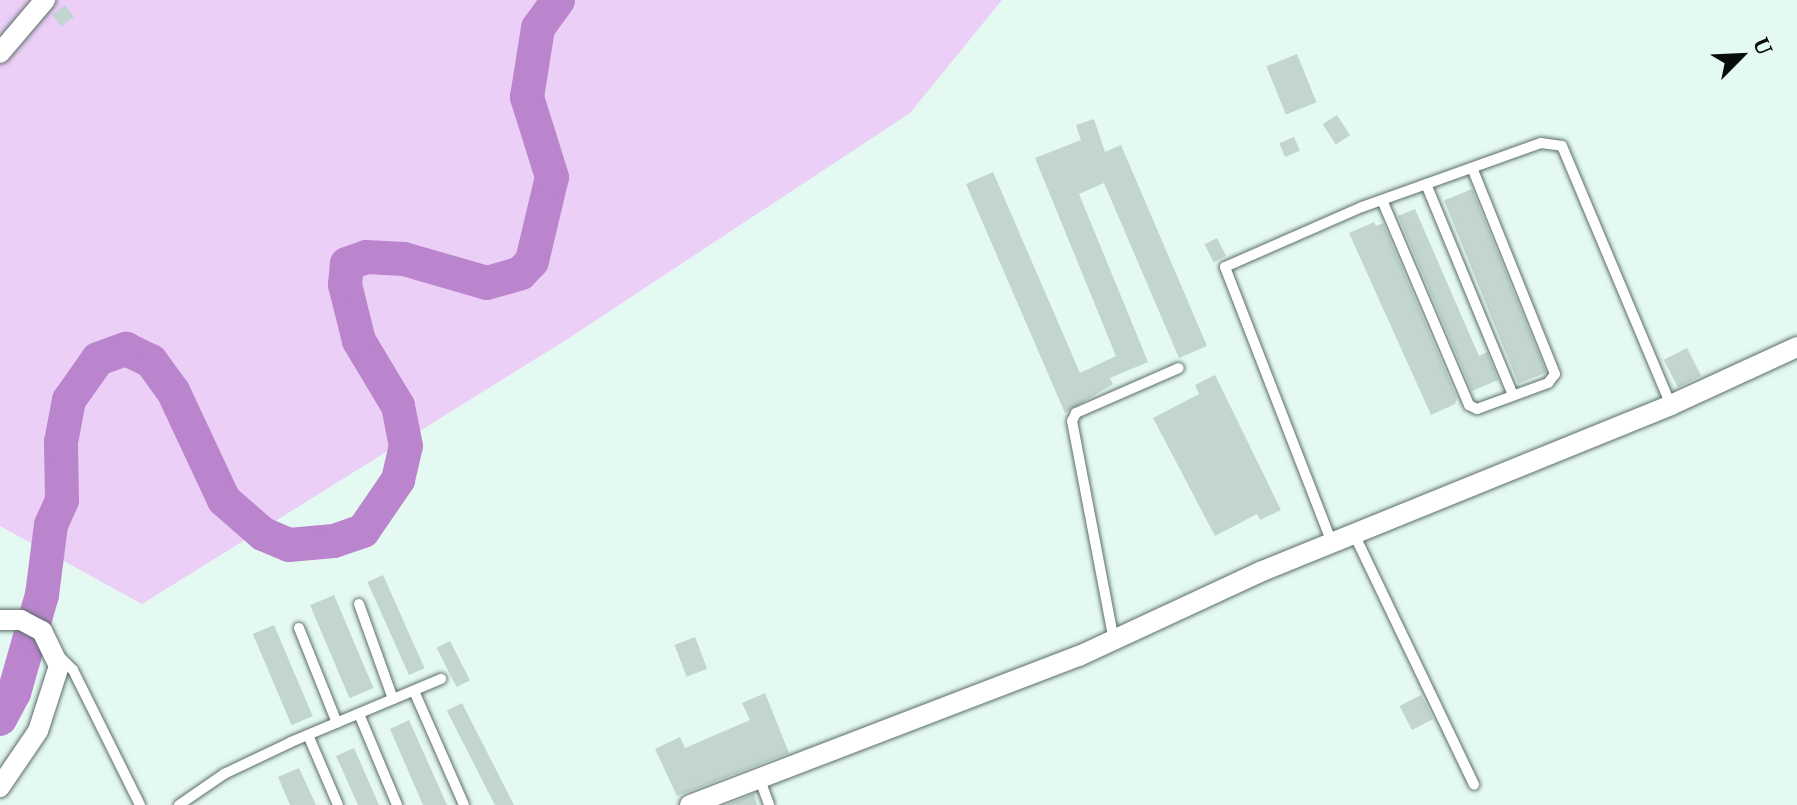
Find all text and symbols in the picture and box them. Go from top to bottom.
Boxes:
north arrow [1701,16,1781,96]
text: U [1747,33,1780,59]

